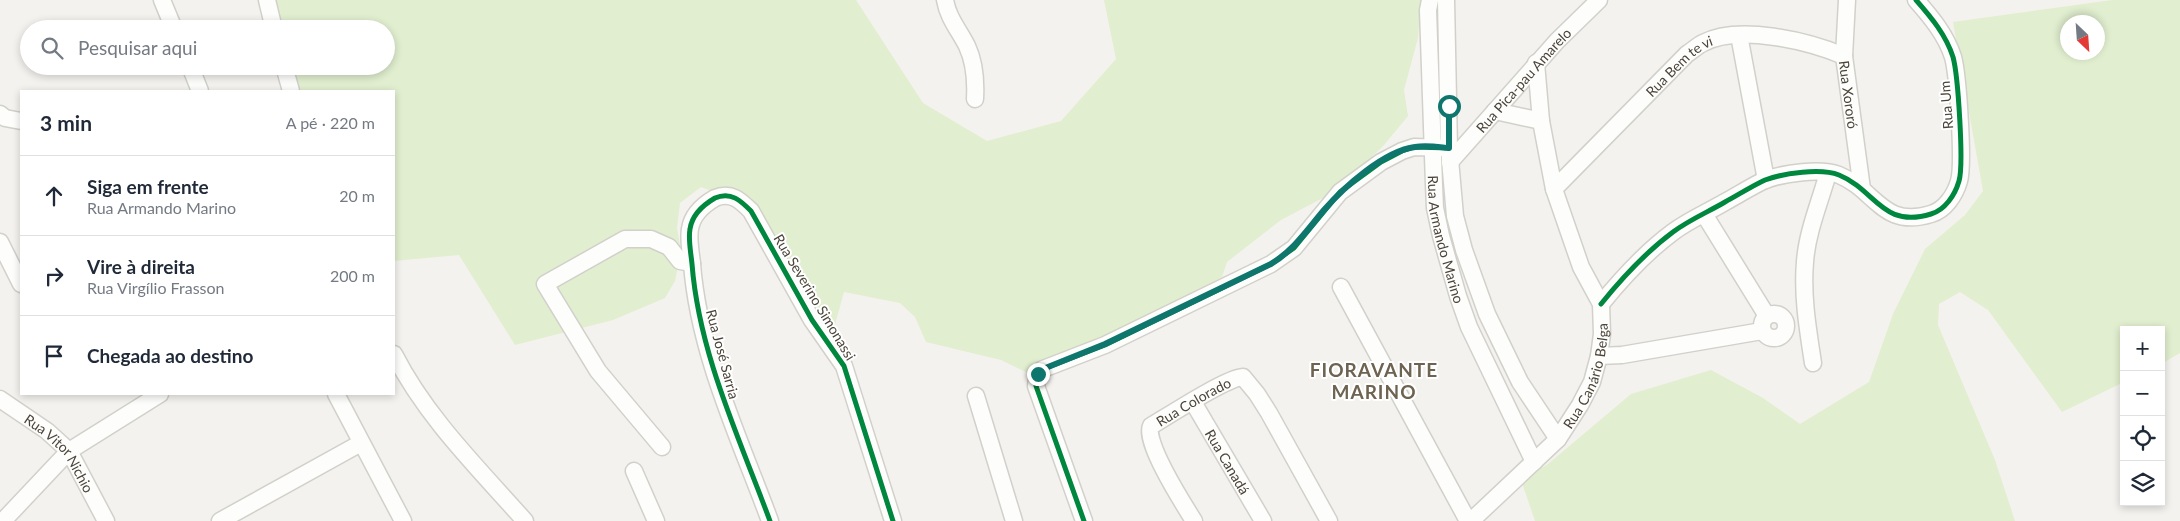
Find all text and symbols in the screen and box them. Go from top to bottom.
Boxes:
north arrow [2060,15,2105,60]
search box [20,20,395,75]
street label: Rua Pica-pau Amarelo [1472,24,1574,136]
street label: Rua Bem te vi [1642,31,1715,100]
icon: search [38,34,66,62]
text: Pesquisar aqui [78,36,197,59]
street label: Rua Xororó [1836,59,1862,130]
street label: Rua Um [1936,80,1956,130]
route start [1438,95,1461,118]
text: 3 min [40,110,92,135]
text: A pé · 220 m [286,113,375,132]
text: Siga em frente [87,175,209,198]
street label: Rua Armando Marino [1425,175,1468,305]
icon: ahead [40,182,68,210]
text: 20 m [339,186,375,205]
text: Rua Armando Marino [87,198,236,217]
street label: Rua Severino Simonassi [771,231,859,363]
text: Vire à direita [87,255,195,278]
icon: right [40,262,68,290]
text: 200 m [330,266,375,285]
text: Rua Virgílio Frasson [87,278,225,297]
street label: Rua José Sarria [703,307,743,401]
street label: Rua Canário Belga [1559,323,1611,431]
map controls [2120,326,2165,506]
button: + [2120,326,2165,371]
icon: arrive [40,342,68,370]
text: Chegada ao destino [87,344,253,367]
district label: FIORAVANTE MARINO [1310,358,1438,403]
route end [1027,363,1050,386]
button: − [2120,371,2165,416]
street label: Rua Colorado [1153,373,1233,429]
street label: Rua Vitor Nichio [22,410,98,495]
button: locate [2120,416,2165,461]
street label: Rua Canadá [1202,426,1254,497]
button: layers [2120,461,2165,506]

